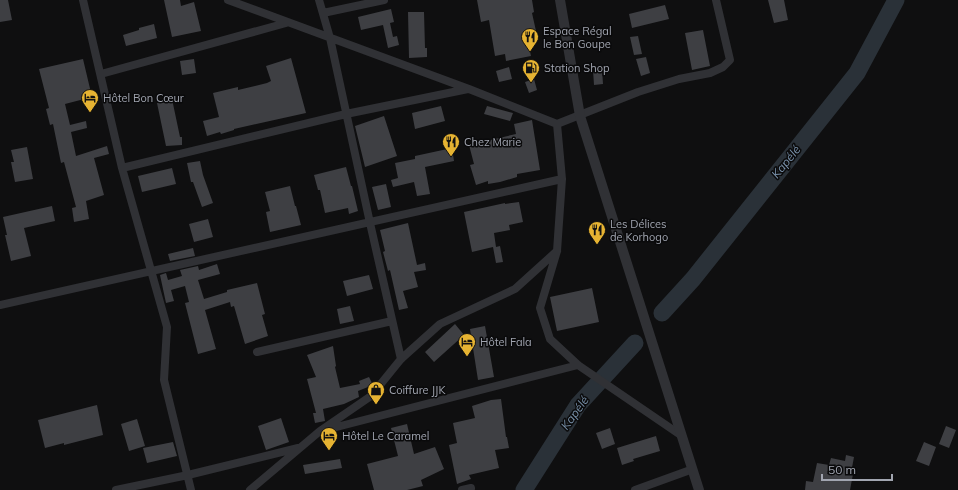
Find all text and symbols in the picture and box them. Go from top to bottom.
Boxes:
place label: Espace Régal le Bon Goupe [543,24,612,51]
restaurant icon: Espace Régal le Bon Goupe [520,27,540,52]
fuel station icon: Station Shop [521,58,541,83]
place label: Station Shop [544,61,610,75]
hotel icon: Hôtel Bon Cœur [80,88,100,113]
place label: Hôtel Bon Cœur [103,91,184,105]
restaurant icon: Chez Marie [441,132,461,157]
place label: Chez Marie [464,135,521,149]
water label: Kapélé [768,142,804,181]
place label: Les Délices de Korhogo [610,217,668,244]
restaurant icon: Les Délices de Korhogo [587,220,607,245]
hotel icon: Hôtel Fala [457,332,477,357]
place label: Hôtel Fala [480,335,532,349]
shop icon: Coiffure JJK [366,380,386,405]
place label: Coiffure JJK [389,383,446,397]
water label: Kapélé [557,393,592,432]
hotel icon: Hôtel Le Caramel [319,426,339,451]
place label: Hôtel Le Caramel [342,429,429,443]
scale bar [822,456,892,482]
text: 50 m [828,462,856,477]

